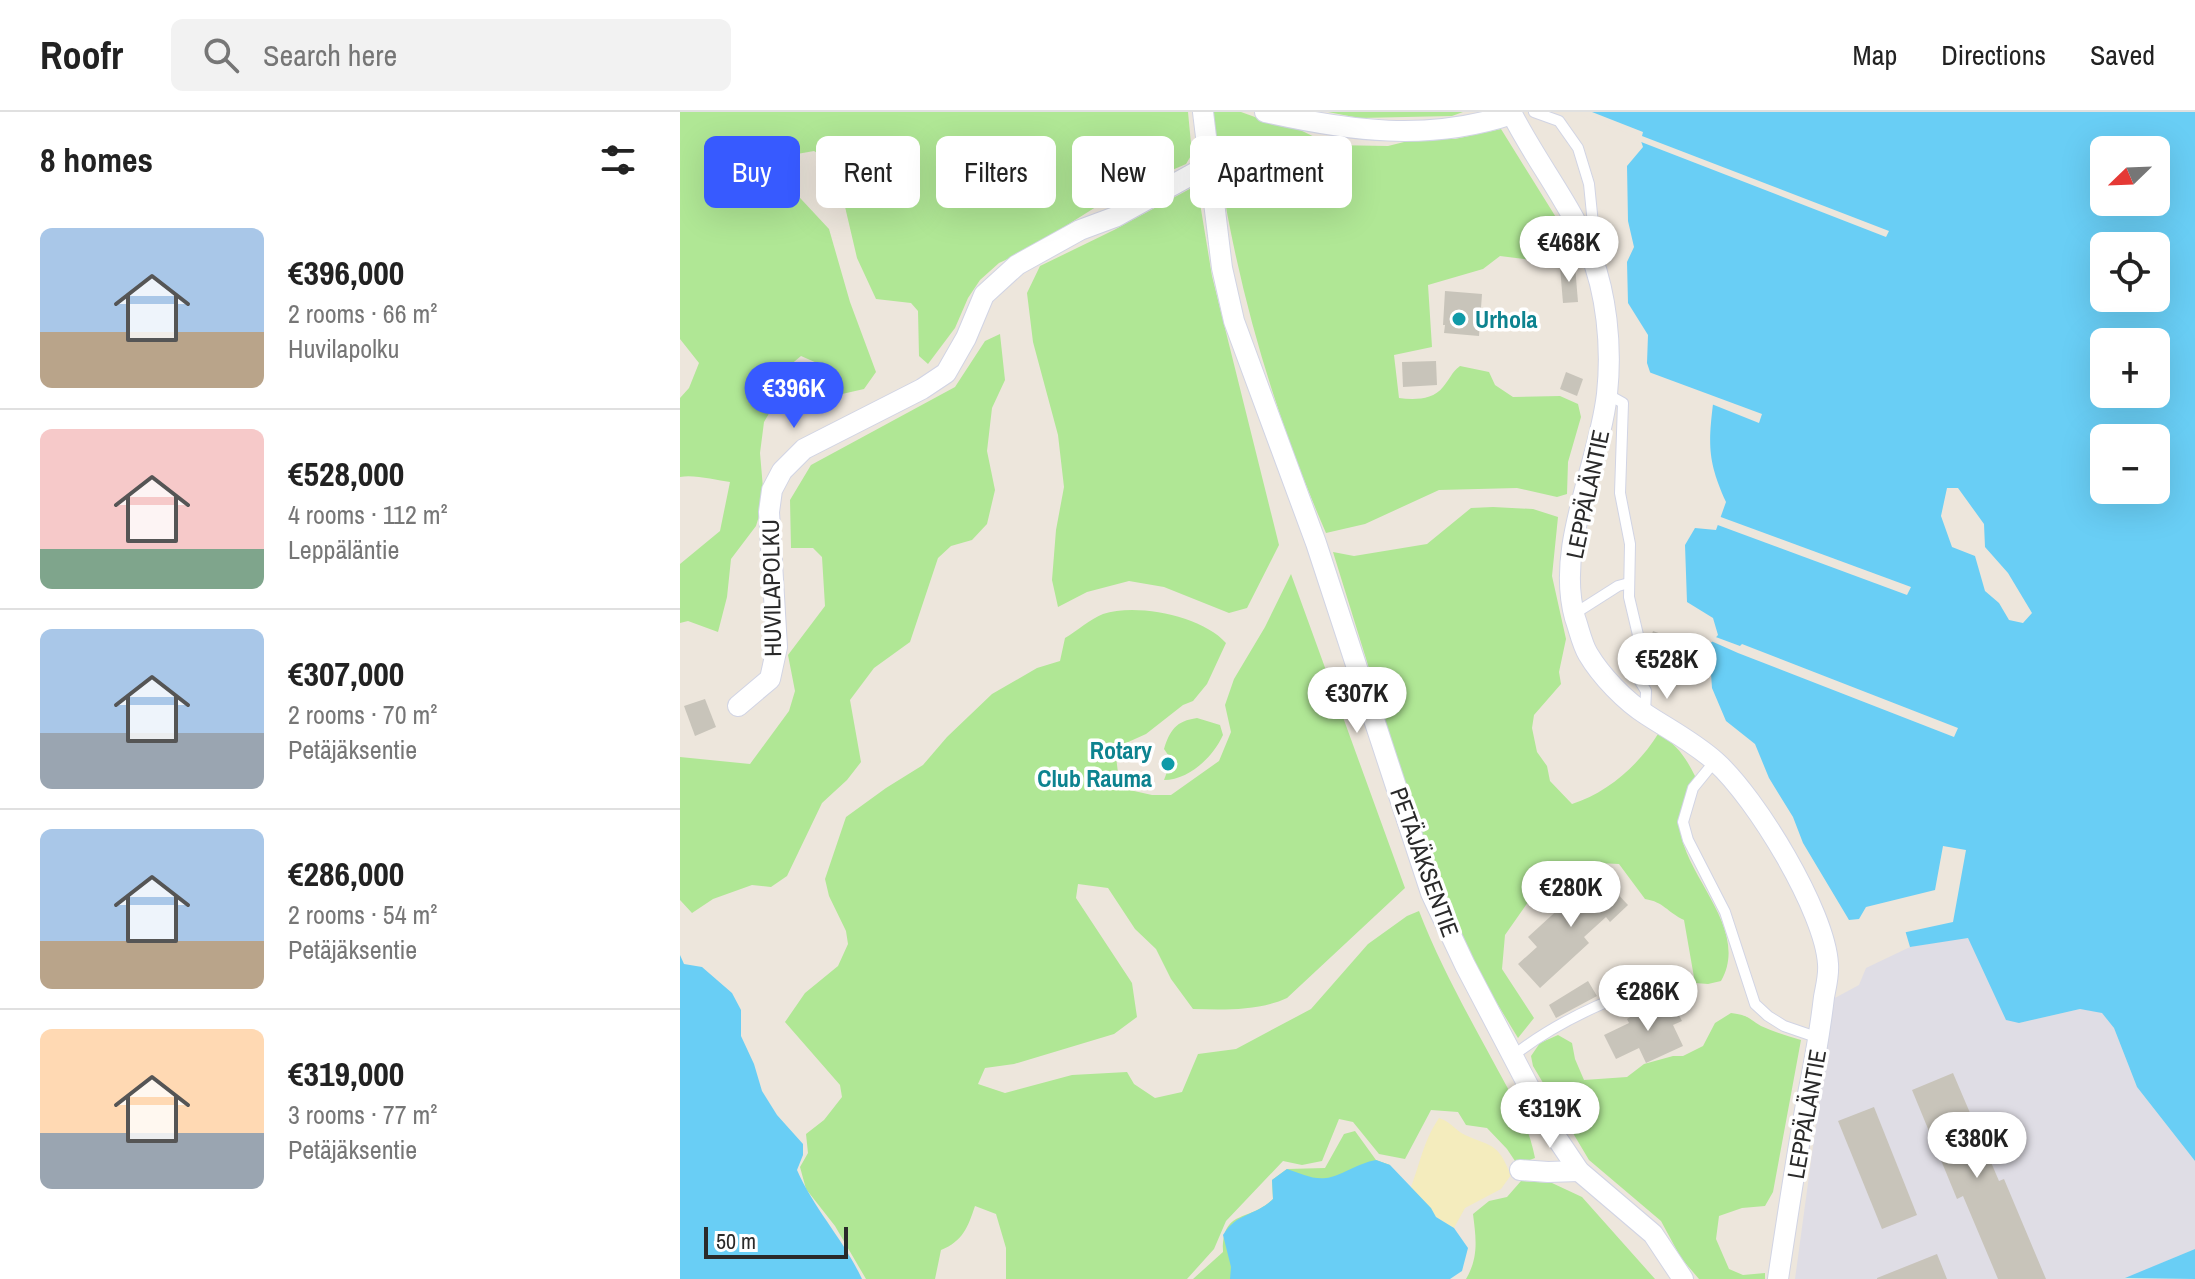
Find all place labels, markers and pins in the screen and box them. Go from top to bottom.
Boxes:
pin: €468K [1513,216,1625,284]
place label: Urhola [1475,303,1537,335]
marker: Urhola [1450,310,1468,328]
pin: €396K [738,362,850,430]
pin: €528K [1611,633,1723,701]
pin: €307K [1301,667,1413,735]
place label: Rotary Club Rauma [1037,734,1152,794]
marker: Rotary Club Rauma [1159,755,1177,773]
pin: €280K [1515,861,1627,929]
pin: €286K [1592,965,1704,1033]
pin: €319K [1494,1082,1606,1150]
pin: €380K [1921,1112,2033,1180]

